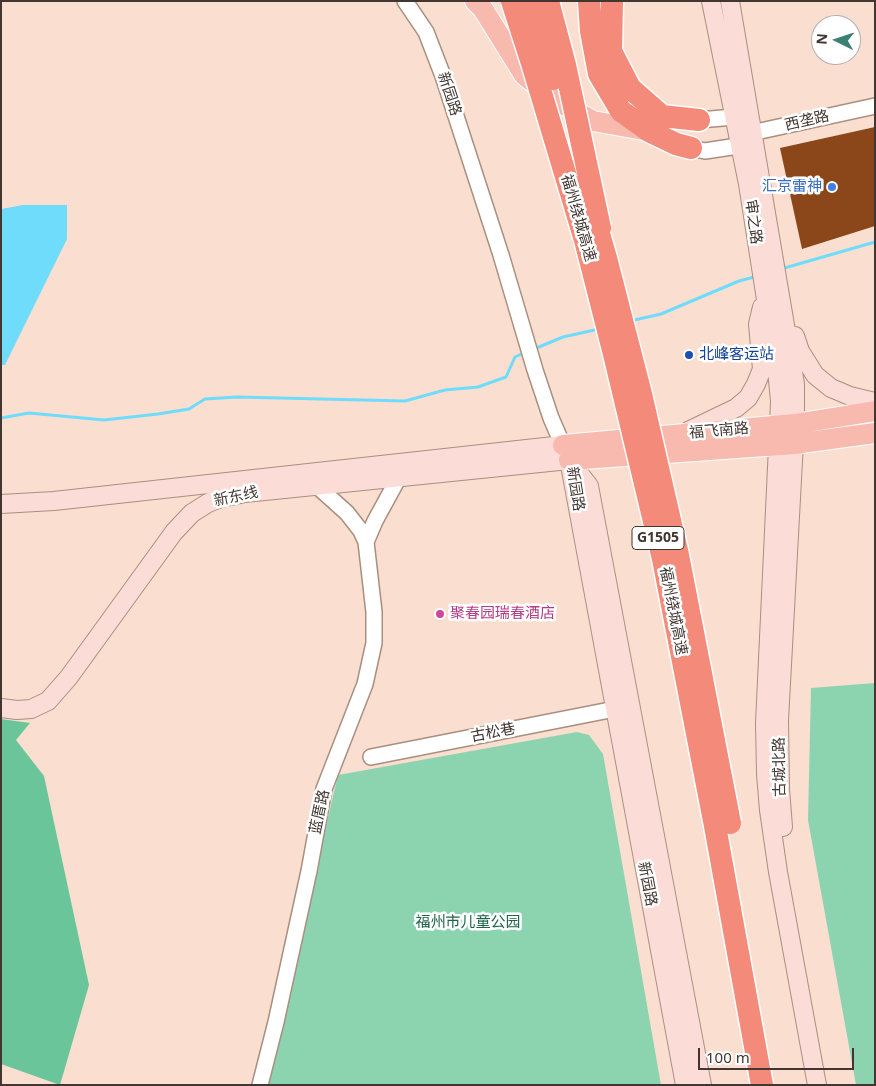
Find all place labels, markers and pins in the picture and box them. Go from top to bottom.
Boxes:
place label: 汇京雷神 [762,178,822,196]
marker: 汇京雷神 [826,181,838,193]
place label: 北峰客运站 [699,346,774,364]
marker: 北峰客运站 [683,349,695,361]
place label: 聚春园瑞春酒店 [450,605,555,623]
marker: 聚春园瑞春酒店 [434,608,446,620]

